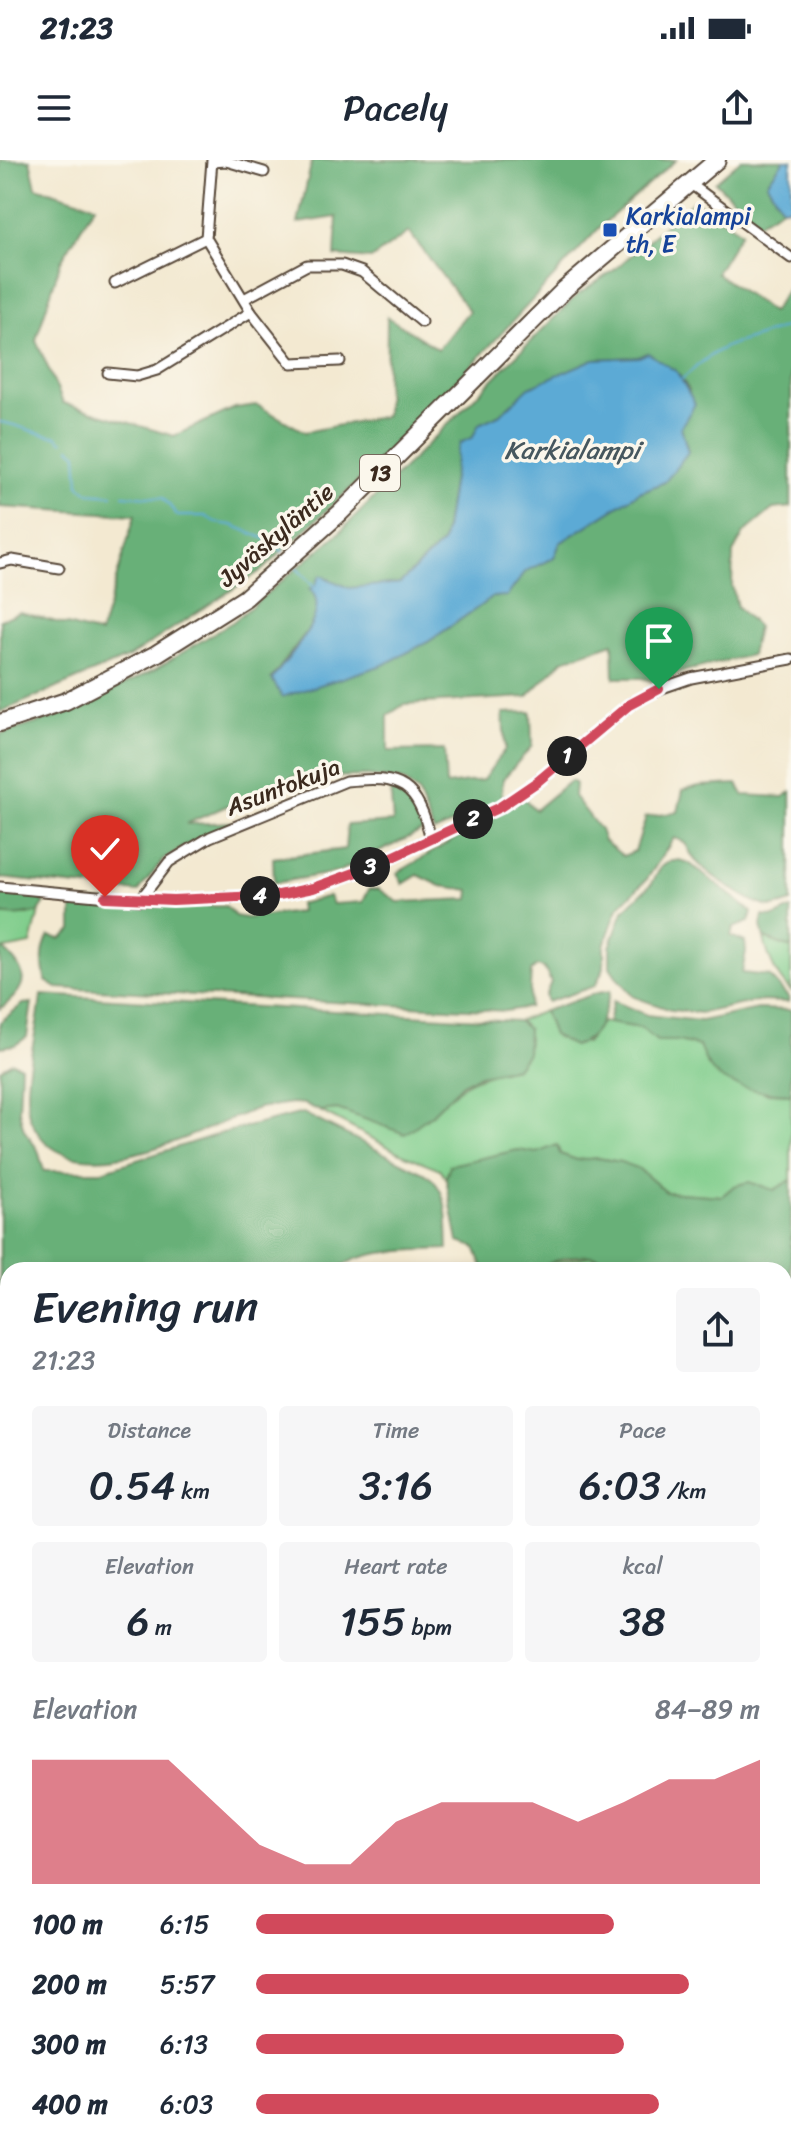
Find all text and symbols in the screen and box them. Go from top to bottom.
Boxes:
text: 21:23 [40,1,113,55]
text: Pacely [343,76,448,140]
icon: menu [32,86,76,130]
icon: share [715,86,759,130]
place label: Karkialampi th, E [626,195,752,265]
marker: Karkialampi th, E [601,221,619,239]
water label: Karkialampi [505,427,644,473]
road number: 13 [360,455,400,491]
street label: Jyväskyläntie [207,472,344,598]
pin [625,607,693,689]
icon: arrive [637,619,681,663]
pin: 1 [547,736,587,776]
text: 1 [562,736,572,775]
street label: Asuntokuja [219,746,346,828]
pin: 2 [453,799,493,839]
text: 2 [467,799,479,838]
pin [71,815,139,897]
icon: check [83,827,127,871]
pin: 3 [350,847,390,887]
text: 3 [364,847,376,886]
pin: 4 [240,876,280,916]
text: 4 [253,876,267,915]
text: Evening run [32,1268,258,1346]
button: share [676,1288,760,1372]
text: 21:23 [32,1337,95,1383]
text: Distance [108,1411,191,1450]
text: Time [373,1411,419,1450]
text: Pace [619,1411,666,1450]
text: 0.54 [89,1450,176,1521]
text: 3:16 [359,1450,433,1521]
text: 6:03 [579,1450,661,1521]
text: km [176,1472,210,1511]
text: /km [661,1472,706,1511]
text: Elevation [105,1547,194,1586]
text: Heart rate [344,1547,448,1586]
text: kcal [623,1547,663,1586]
text: 6 [127,1586,149,1657]
text: 155 [340,1586,406,1657]
text: 38 [620,1586,666,1657]
text: m [149,1608,172,1647]
text: bpm [406,1608,452,1647]
text: Elevation [32,1686,137,1732]
text: 84–89 m [655,1686,760,1732]
text: 100 m [32,1901,103,1947]
text: 6:15 [160,1901,210,1947]
text: 200 m [32,1961,107,2007]
text: 5:57 [160,1961,214,2007]
text: 300 m [32,2021,106,2067]
text: 6:13 [160,2021,208,2067]
text: 400 m [32,2081,108,2127]
text: 6:03 [160,2081,213,2127]

